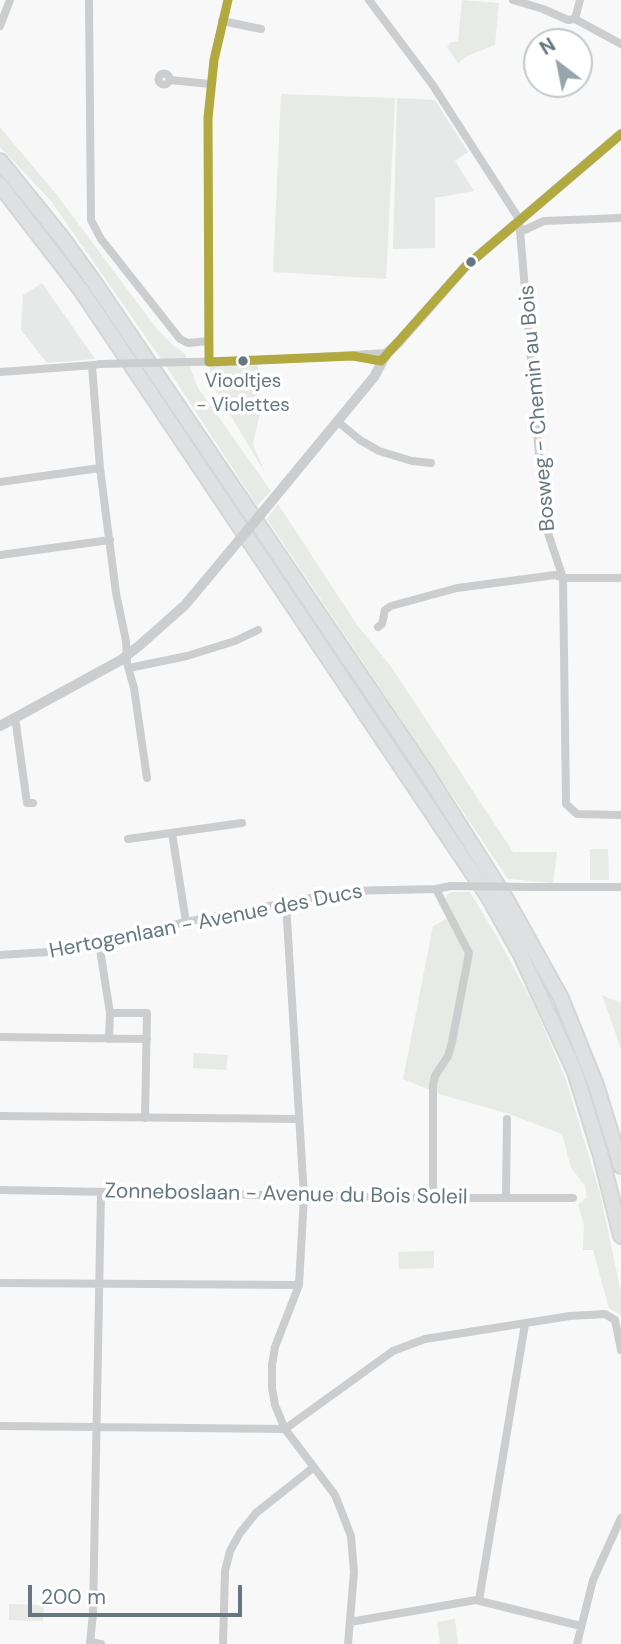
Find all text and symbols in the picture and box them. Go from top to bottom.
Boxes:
north arrow [523,28,593,98]
text: N [535,32,560,61]
unlabelled marker [464,255,478,269]
street label: Bosweg - Chemin au Bois [515,284,561,532]
marker: Viooltjes - Violettes [236,354,250,368]
place label: Viooltjes - Violettes [196,371,290,415]
street label: Hertogenlaan - Avenue des Ducs [47,879,365,965]
street label: Zonneboslaan - Avenue du Bois Soleil [104,1179,468,1211]
scale bar [32,1570,245,1614]
text: 200 m [41,1583,106,1611]

